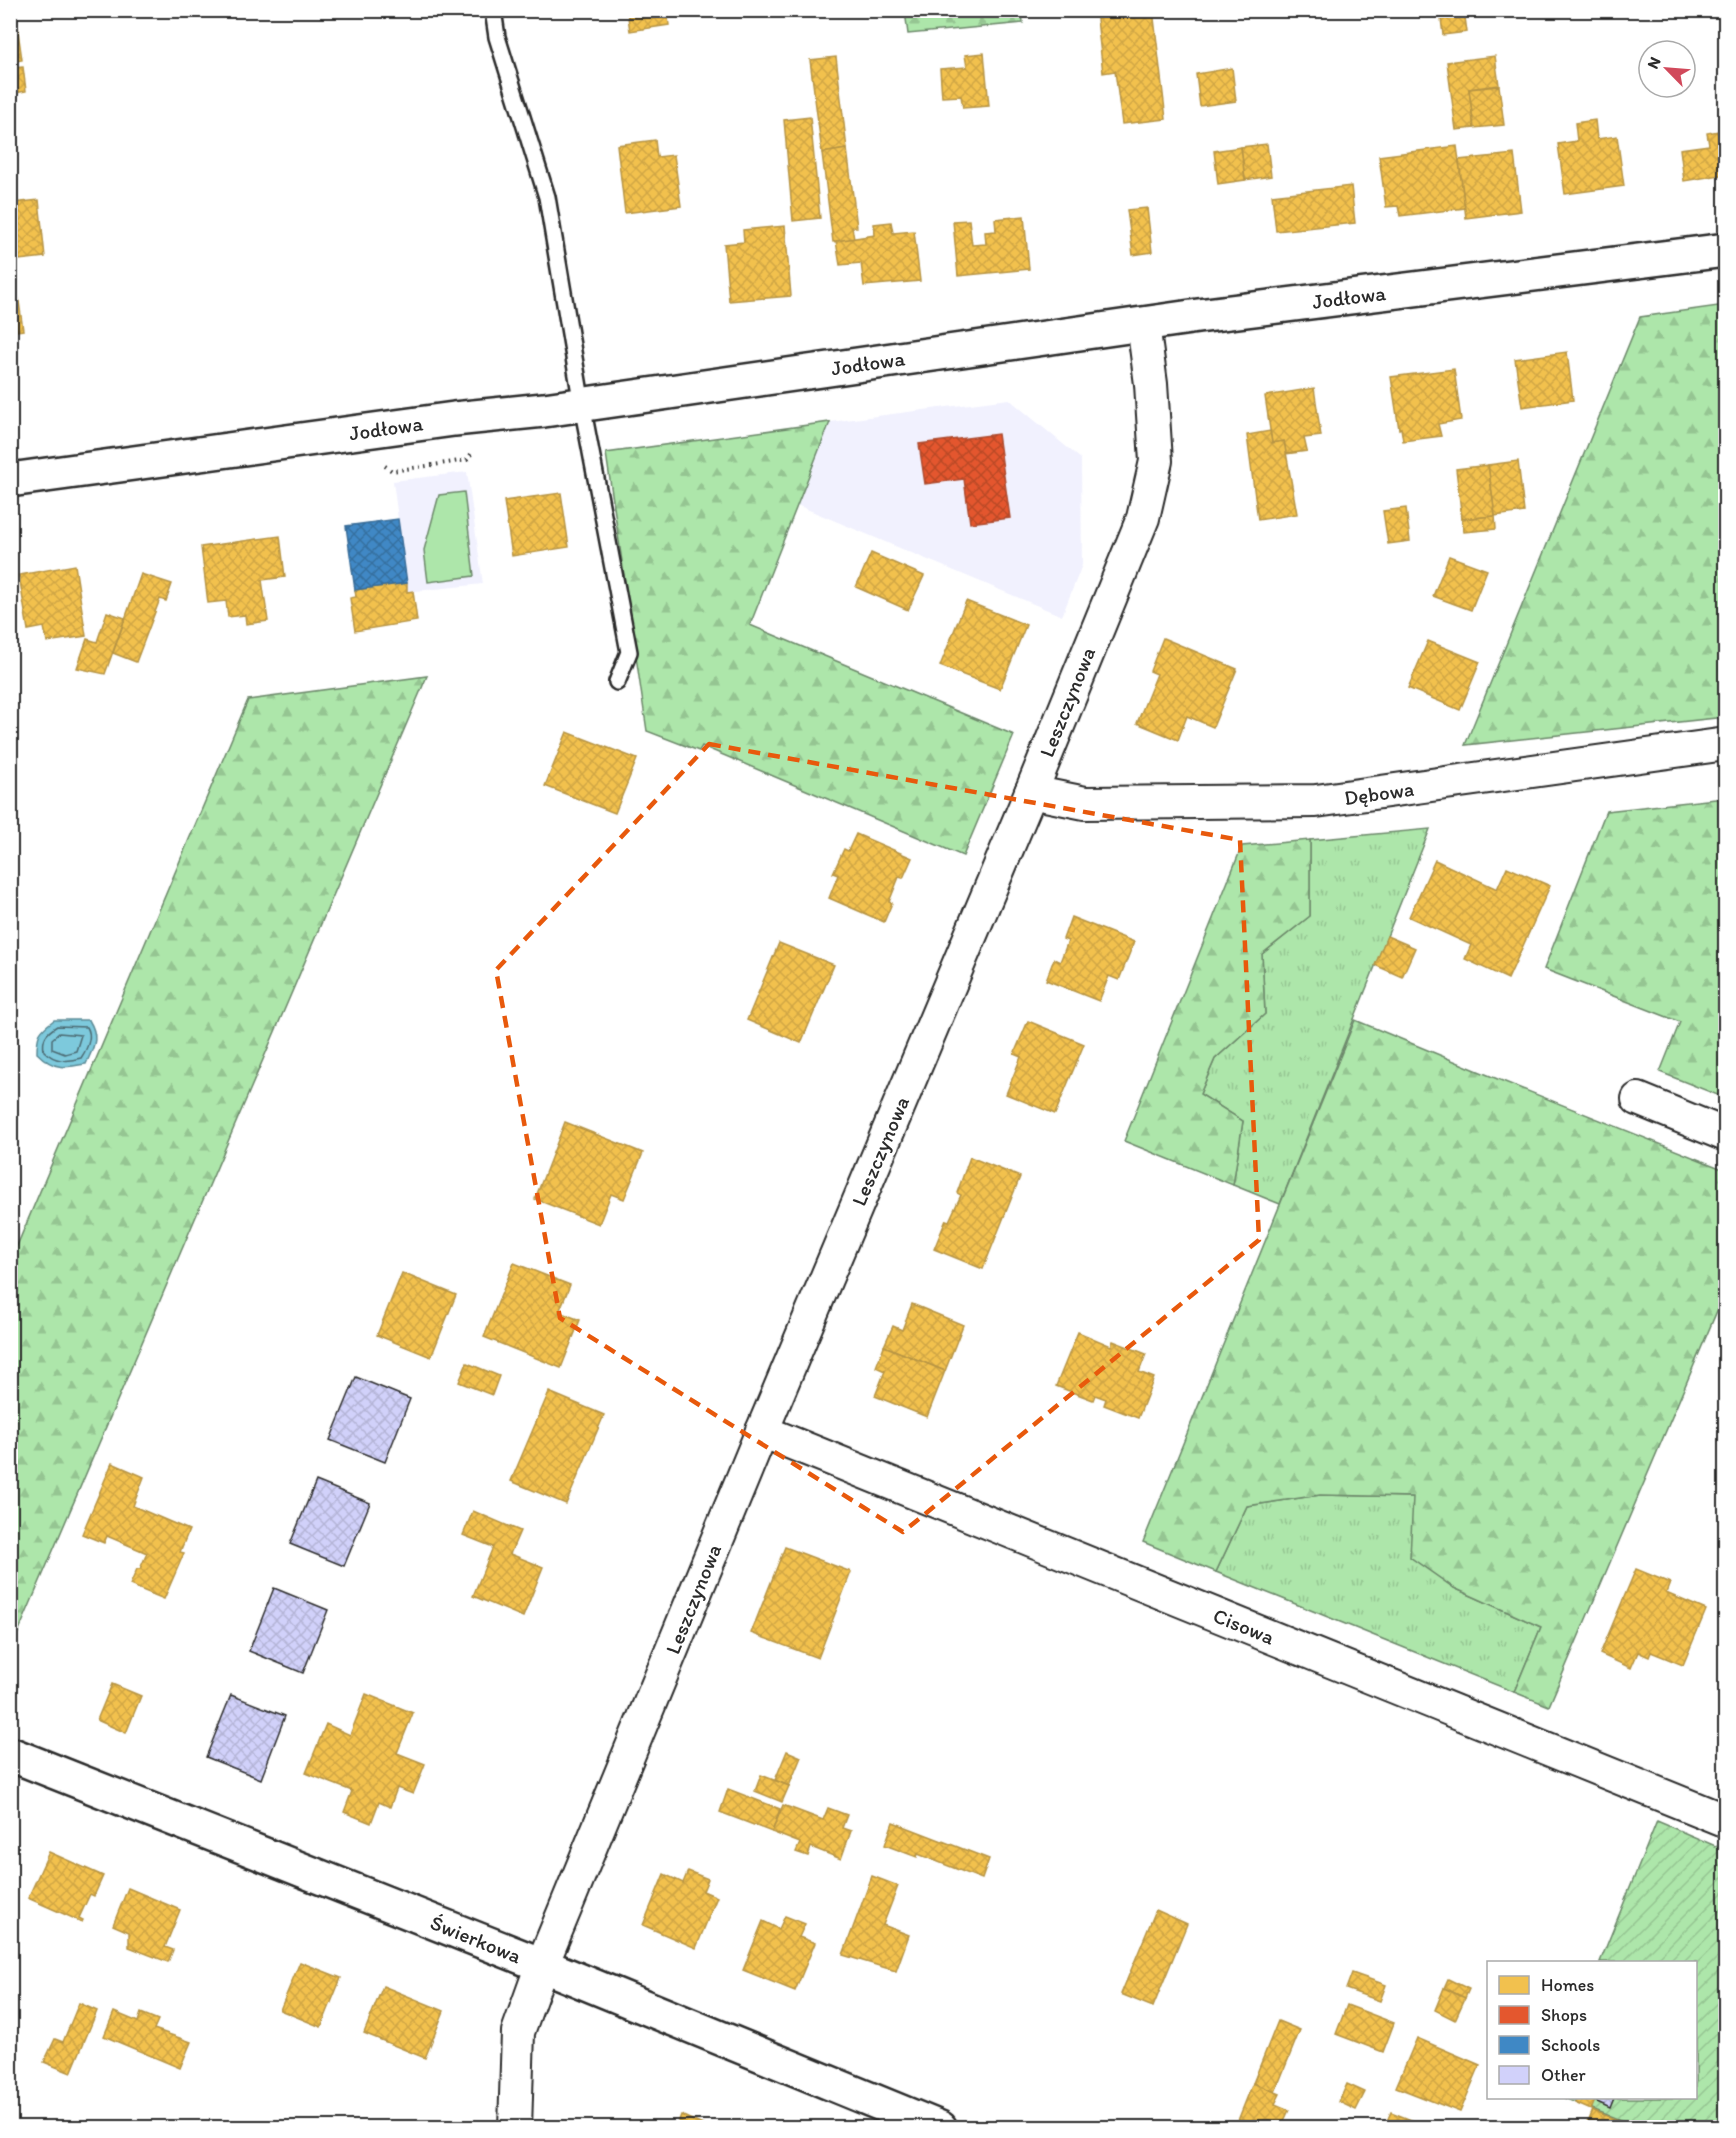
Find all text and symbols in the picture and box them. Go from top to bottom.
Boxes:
north arrow [1637,39,1697,99]
text: N [1643,54,1665,72]
street label: Jodłowa [1311,280,1387,314]
street label: Jodłowa [830,345,907,381]
street label: Jodłowa [348,410,425,446]
street label: Leszczynowa [1034,643,1100,761]
street label: Dębowa [1342,776,1416,810]
street label: Leszczynowa [846,1093,914,1209]
street label: Leszczynowa [660,1540,726,1658]
street label: Cisowa [1210,1602,1278,1650]
street label: Świerkowa [427,1909,525,1969]
legend [1487,1961,1697,2099]
text: Homes [1541,1974,1594,1996]
text: Shops [1541,2004,1587,2026]
text: Schools [1541,2034,1600,2056]
text: Other [1541,2064,1587,2086]

